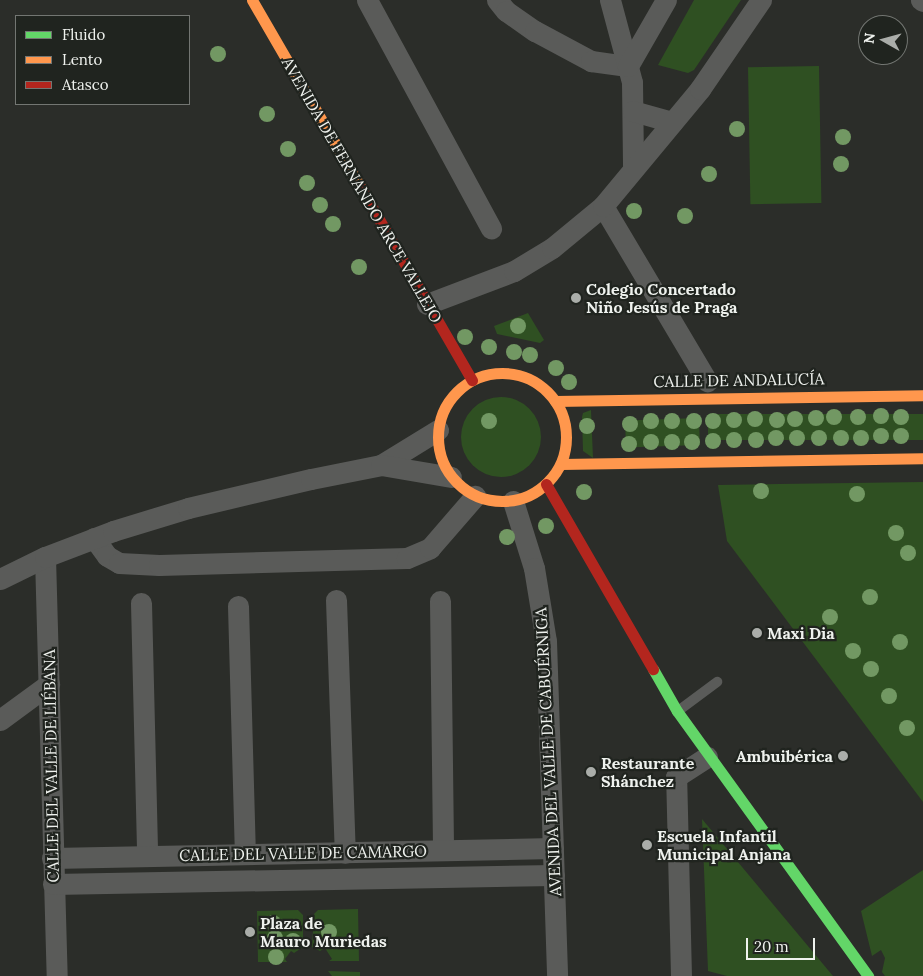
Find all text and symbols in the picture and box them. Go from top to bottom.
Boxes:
legend [15,15,190,105]
north arrow [858,15,908,65]
text: Fluido [62,25,105,44]
text: N [860,32,879,45]
text: Lento [62,50,102,69]
street label: AVENIDA DE FERNANDO ARCE VALLEJO [278,54,446,326]
text: Atasco [62,75,108,94]
place label: Colegio Concertado Niño Jesús de Praga [586,279,737,317]
marker: Colegio Concertado Niño Jesús de Praga [570,292,582,304]
street label: CALLE DE ANDALUCÍA [653,369,825,391]
street label: AVENIDA DEL VALLE DE CABUÉRNIGA [531,607,565,897]
place label: Maxi Dia [767,623,835,643]
marker: Maxi Dia [751,627,763,639]
street label: CALLE DEL VALLE DE LIÉBANA [39,649,63,883]
place label: Ambuibérica [736,746,833,766]
marker: Ambuibérica [837,750,849,762]
place label: Restaurante Shánchez [601,753,694,791]
marker: Restaurante Shánchez [585,766,597,778]
place label: Escuela Infantil Municipal Anjana [657,826,791,864]
marker: Escuela Infantil Municipal Anjana [641,839,653,851]
street label: CALLE DEL VALLE DE CAMARGO [179,841,427,865]
place label: Plaza de Mauro Muriedas [260,913,387,951]
marker: Plaza de Mauro Muriedas [244,926,256,938]
scale bar [748,928,817,960]
text: 20 m [754,937,789,956]

